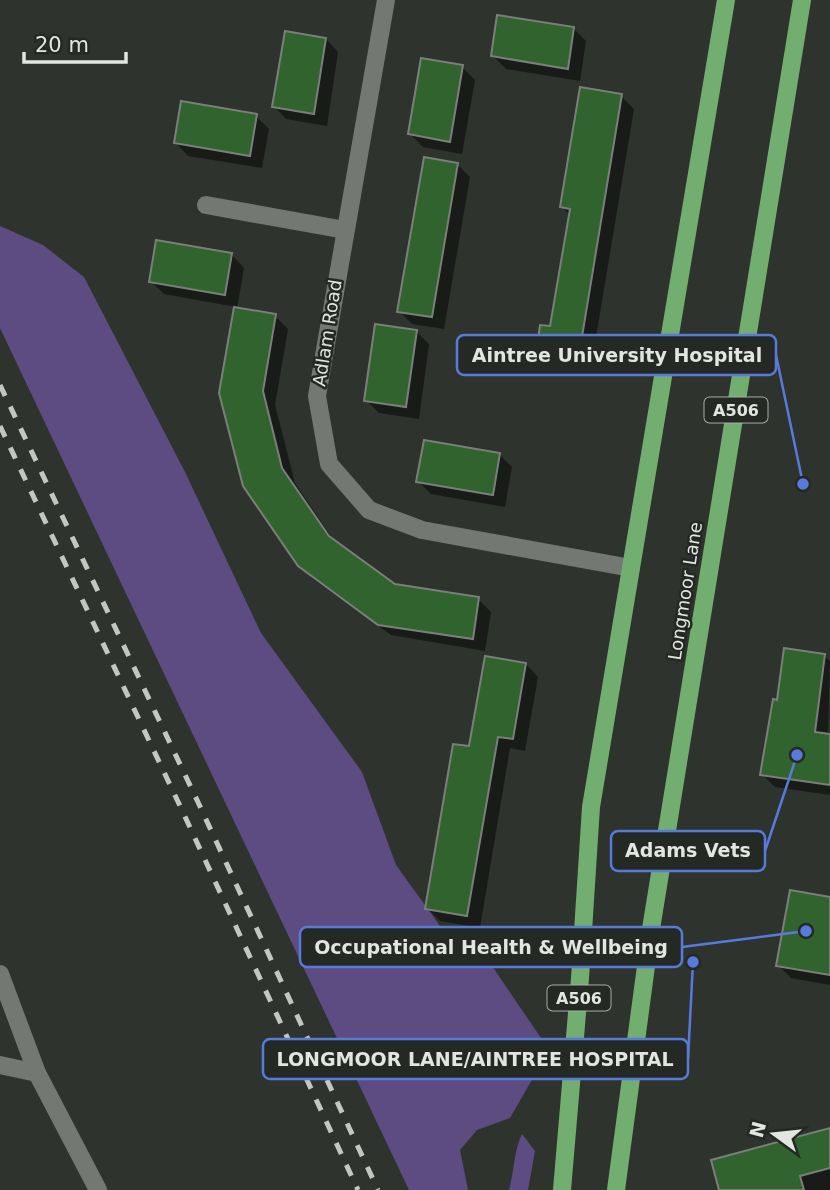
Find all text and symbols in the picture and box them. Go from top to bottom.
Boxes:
scale bar [24,21,126,65]
text: 20 m [35,33,89,57]
street label: Adlam Road [308,278,346,388]
callout: Aintree University Hospital [457,335,776,375]
text: Aintree University Hospital [472,344,762,366]
road number: A506 [704,398,768,422]
street label: Longmoor Lane [664,520,706,662]
callout: Adams Vets [611,831,765,871]
text: Adams Vets [625,839,751,861]
callout: Occupational Health & Wellbeing [300,927,682,967]
text: Occupational Health & Wellbeing [314,936,668,958]
road number: A506 [548,986,610,1010]
callout: LONGMOOR LANE/AINTREE HOSPITAL [263,1039,688,1079]
text: LONGMOOR LANE/AINTREE HOSPITAL [276,1048,674,1070]
north arrow [739,1099,809,1169]
text: N [745,1119,770,1140]

